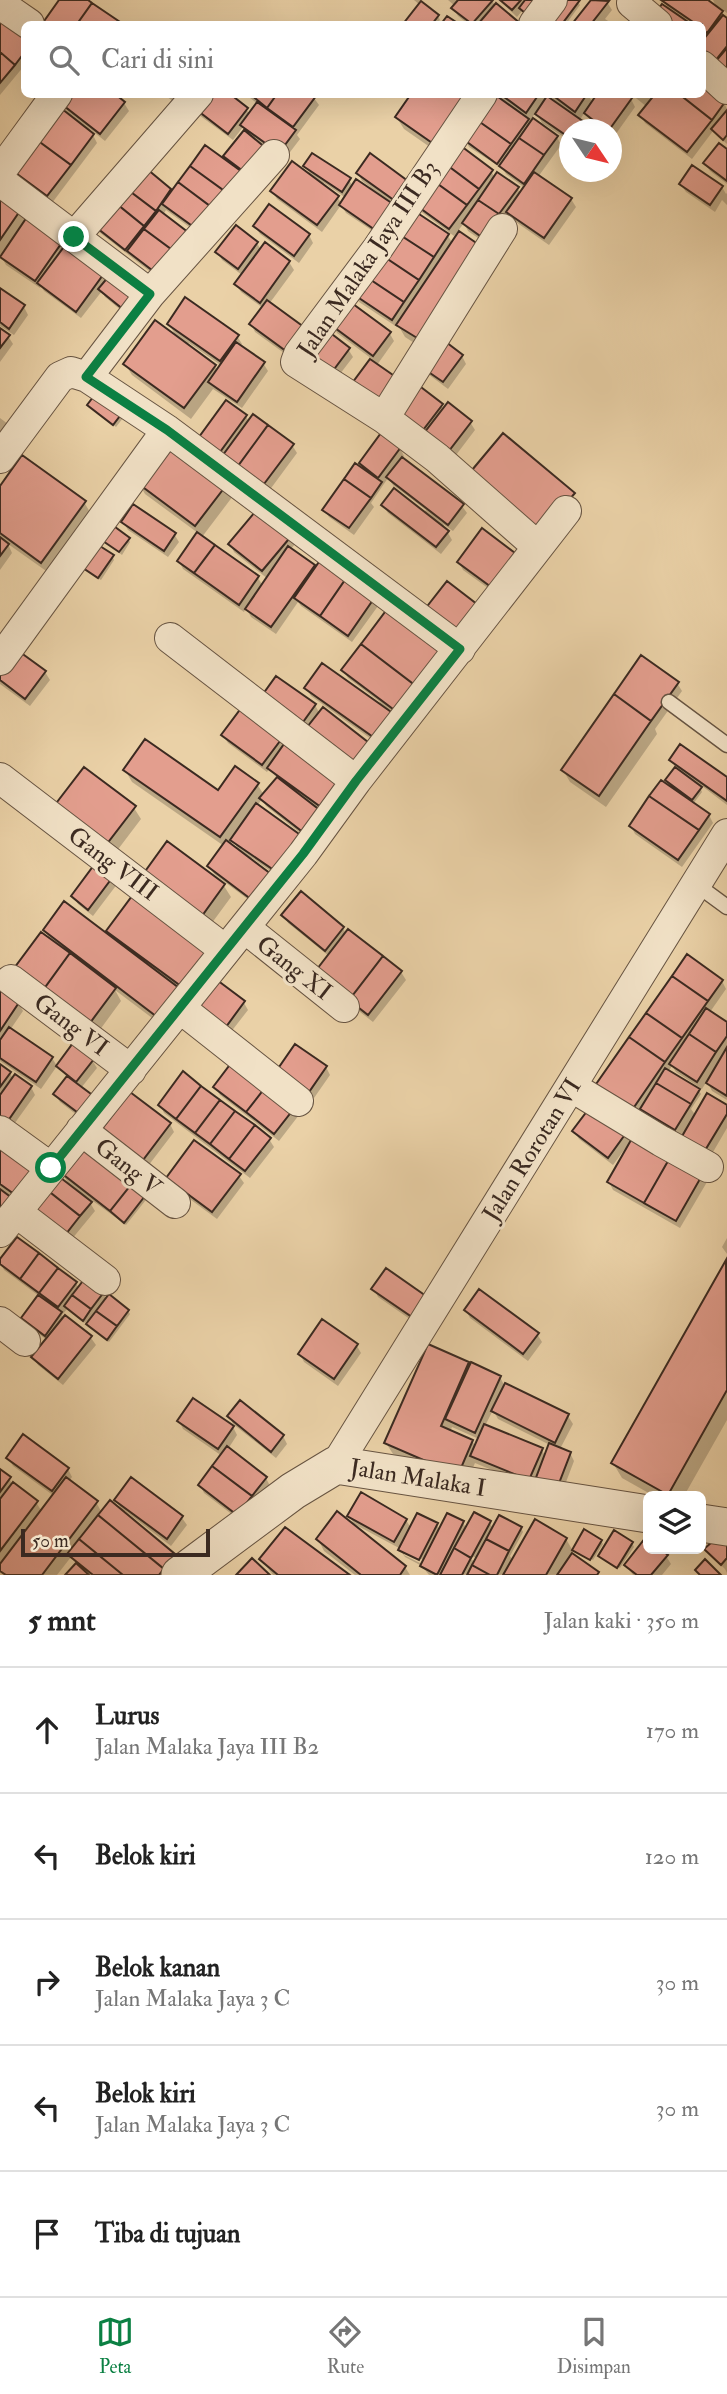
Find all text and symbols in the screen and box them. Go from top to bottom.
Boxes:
search box [21,21,706,98]
icon: search [45,41,83,79]
text: Cari di sini [101,44,214,76]
north arrow [559,119,622,182]
street label: Jalan Malaka Jaya III B3 [290,155,445,364]
route end [58,221,89,252]
street label: Gang VIII [62,820,164,908]
street label: Gang XI [250,929,338,1007]
street label: Gang VI [27,987,115,1063]
street label: Jalan Rorotan VI [475,1073,588,1228]
street label: Gang V [88,1131,168,1203]
route start [35,1152,66,1183]
street label: Jalan Malaka I [347,1452,488,1504]
map controls [643,1491,706,1554]
button: layers [643,1491,706,1554]
scale bar [21,1526,210,1558]
text: 50 m [32,1529,69,1553]
text: 5 mnt [28,1602,96,1639]
text: Jalan kaki · 350 m [544,1606,699,1635]
text: Lurus [95,1700,159,1732]
icon: ahead [28,1711,66,1749]
text: 170 m [646,1716,699,1745]
text: Jalan Malaka Jaya III B2 [95,1732,319,1761]
icon: left [28,1837,66,1875]
text: Belok kiri [95,1840,196,1872]
text: 120 m [645,1842,699,1871]
text: Belok kanan [95,1952,220,1984]
icon: right [28,1963,66,2001]
text: 30 m [656,1968,699,1997]
text: Jalan Malaka Jaya 3 C [95,1984,290,2013]
text: Belok kiri [95,2078,196,2110]
icon: left [28,2089,66,2127]
text: 30 m [656,2094,699,2123]
text: Jalan Malaka Jaya 3 C [95,2110,290,2139]
icon: arrive [28,2215,66,2253]
text: Tiba di tujuan [95,2218,240,2250]
tab: Peta [96,2313,134,2379]
tab: Rute [326,2313,364,2379]
tab: Disimpan [557,2313,631,2379]

